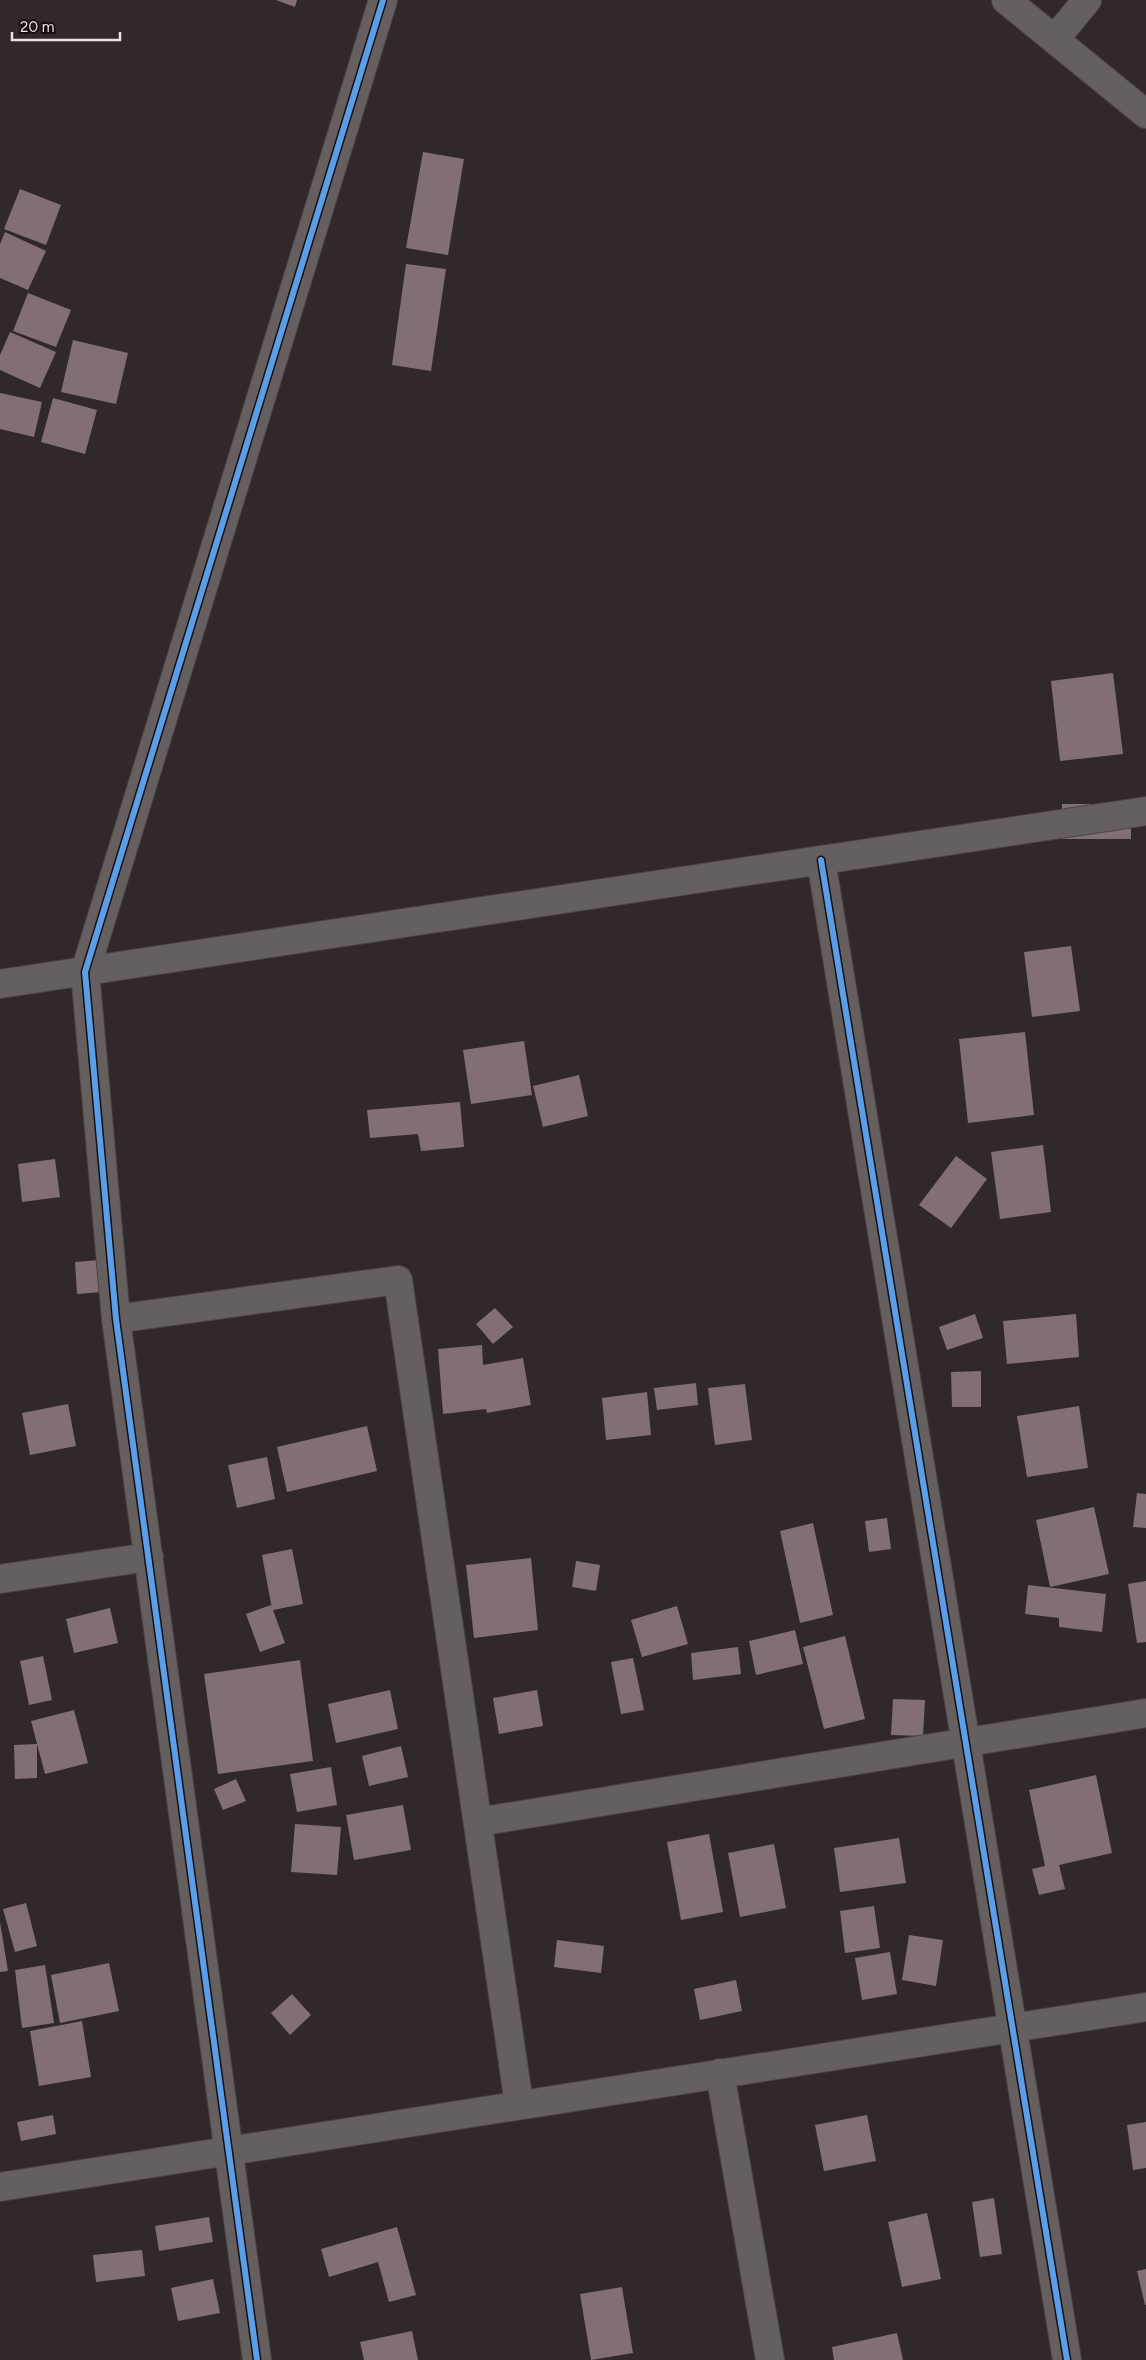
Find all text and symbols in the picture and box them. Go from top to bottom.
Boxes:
scale bar [12,10,120,42]
text: 20 m [20,18,54,36]

